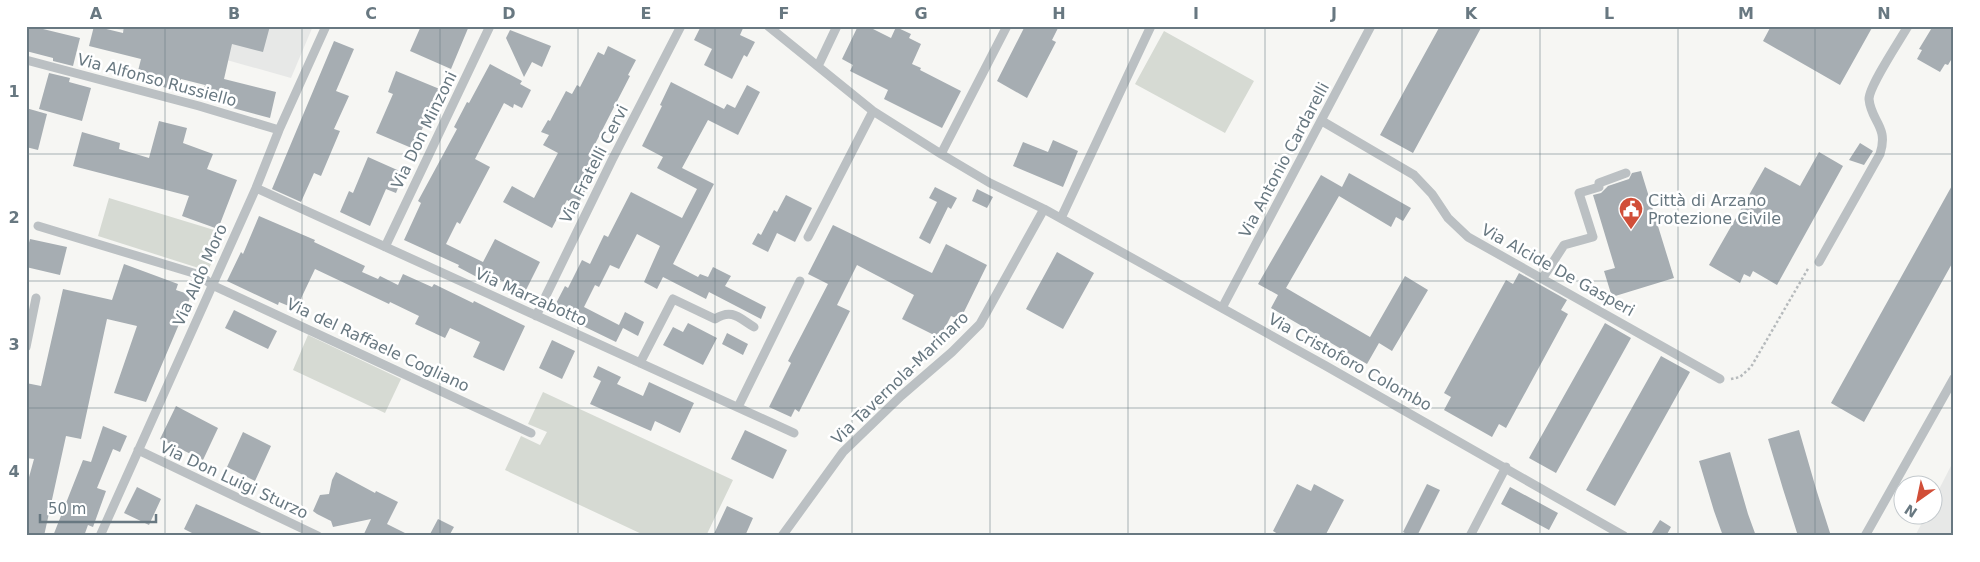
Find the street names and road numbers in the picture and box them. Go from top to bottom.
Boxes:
street label: Via Alfonso Russiello [75,50,239,110]
street label: Via Don Minzoni [387,68,461,192]
street label: Via Antonio Cardarelli [1235,79,1333,241]
street label: Via Fratelli Cervi [556,102,632,226]
street label: Via Alcide De Gasperi [1478,220,1638,320]
street label: Via Aldo Moro [169,221,231,329]
street label: Via Marzabotto [472,264,590,330]
street label: Via del Raffaele Cogliano [283,294,473,396]
street label: Via Tavernola-Marinaro [828,308,972,448]
street label: Via Cristoforo Colombo [1265,309,1435,415]
street label: Via Don Luigi Sturzo [157,437,311,523]

